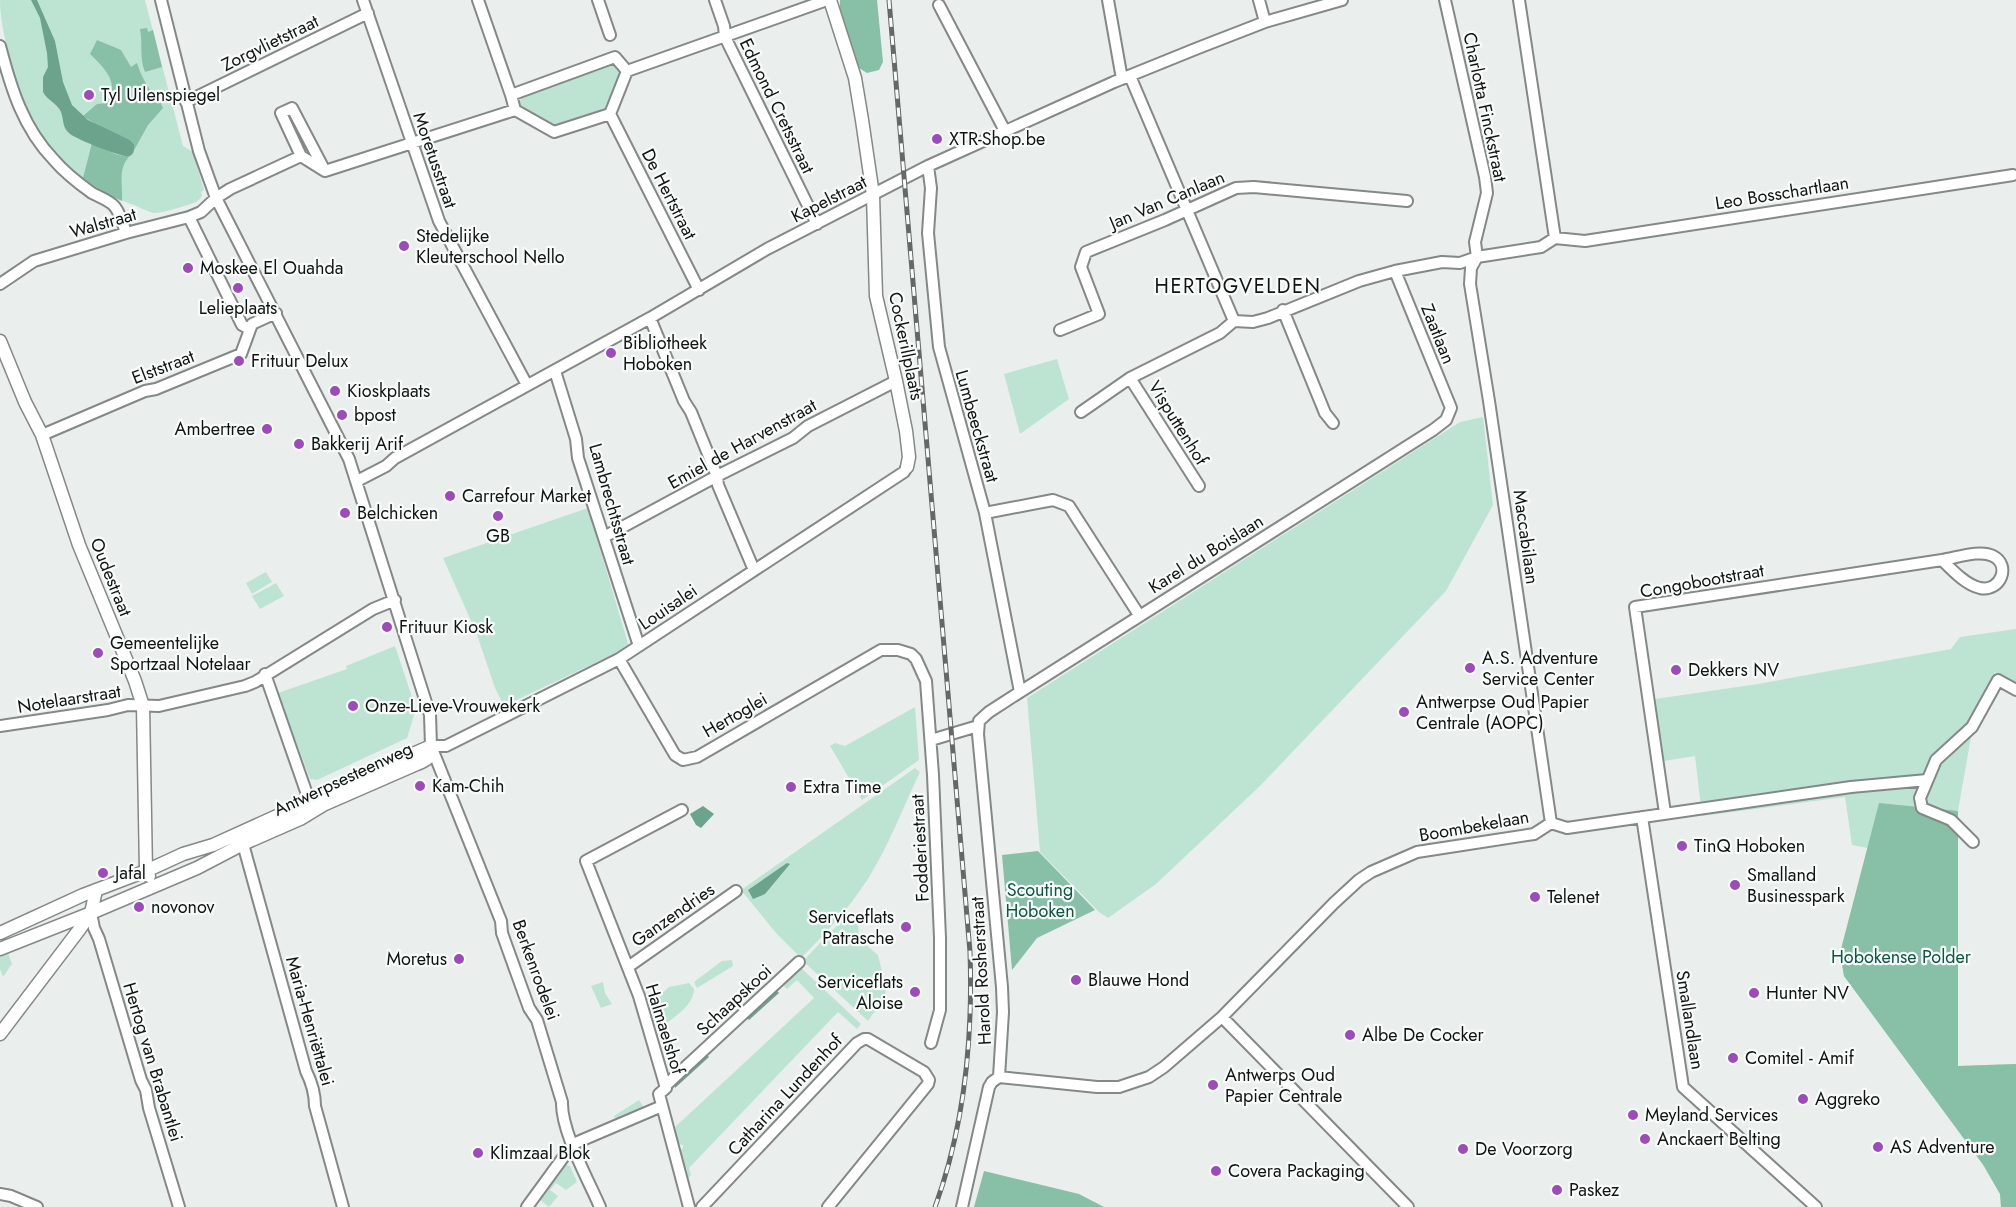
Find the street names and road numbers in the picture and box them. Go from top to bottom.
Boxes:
street label: Zorgvlietstraat [217,8,323,78]
street label: Charlotta Finckstraat [1456,30,1514,185]
street label: Edmond Cretsstraat [733,34,821,179]
street label: Moretusstraat [406,108,464,212]
street label: De Hertstraat [635,144,703,245]
street label: Jan Van Canlaan [1104,164,1229,237]
street label: Kapelstraat [787,169,872,229]
street label: Leo Bosschartlaan [1713,170,1851,216]
street label: Walstraat [67,201,140,245]
street label: Cockerillplaats [882,289,930,403]
street label: Zaatlaan [1414,300,1462,368]
street label: Elststraat [128,343,199,391]
street label: Lumbeeckstraat [949,367,1006,486]
street label: Visputtenhof [1142,376,1215,471]
street label: Emiel de Harvenstraat [663,392,822,496]
street label: Lambrechtsstraat [582,440,642,568]
street label: Maccabilaan [1507,488,1545,586]
street label: Karel du Boislaan [1143,508,1269,600]
street label: Oudestraat [83,534,139,621]
street label: Congobootstraat [1638,557,1767,605]
street label: Louisalei [633,578,703,636]
street label: Notelaarstraat [15,678,123,720]
street label: Hertoglei [698,686,772,744]
street label: Antwerpsesteenweg [269,735,417,823]
street label: Fodderiestraat [904,793,936,902]
street label: Boombekelaan [1417,804,1531,848]
street label: Ganzendries [626,877,720,953]
street label: Harold Rosherstraat [964,895,998,1046]
street label: Berkenrodelei [506,916,566,1024]
street label: Maria-Henriëttalei [279,953,341,1089]
street label: Schaapskooi [690,958,778,1042]
street label: Smallandlaan [1669,969,1711,1071]
street label: Hertog van Brabantlei [116,979,190,1145]
street label: Halmaelshof [639,981,691,1078]
street label: Catharina Lundenhof [722,1028,849,1162]

